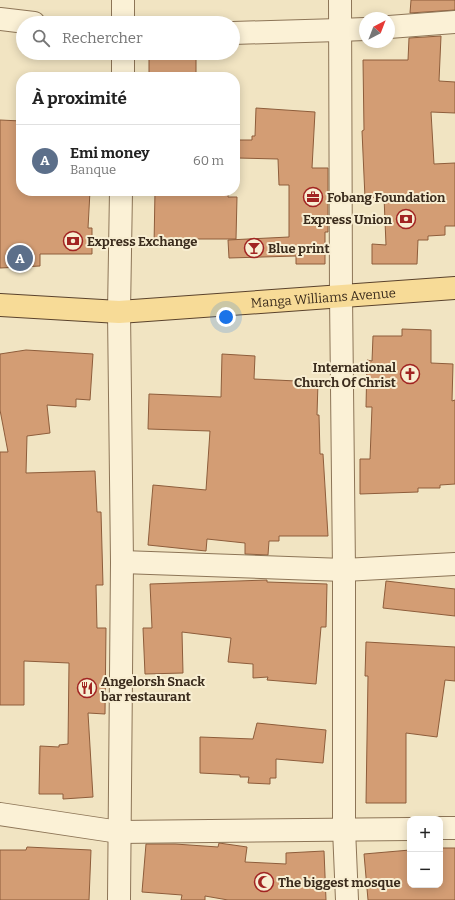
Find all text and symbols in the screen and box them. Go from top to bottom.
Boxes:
north arrow [359,12,395,48]
search box [16,16,240,60]
icon: search [30,27,52,49]
text: Rechercher [62,29,143,47]
text: À proximité [32,88,127,109]
text: Emi money [70,144,150,162]
text: A [40,153,50,168]
text: 60 m [193,153,224,168]
text: Banque [70,162,116,177]
office icon: Fobang Foundation [302,186,324,208]
place label: Fobang Foundation [327,190,446,205]
bank icon: Express Union [395,208,417,230]
place label: Express Union [303,212,393,227]
bank icon: Express Exchange [62,230,84,252]
place label: Express Exchange [87,234,197,249]
bar icon: Blue print [243,237,265,259]
place label: Blue print [268,241,330,256]
pin: A [7,243,33,273]
street label: Manga Williams Avenue [250,285,396,311]
your location [216,307,236,327]
place label: International Church Of Christ [294,360,396,390]
church icon: International Church Of Christ [399,363,421,385]
place label: Angelorsh Snack bar restaurant [101,674,205,704]
restaurant icon: Angelorsh Snack bar restaurant [76,677,98,699]
map controls [407,816,443,888]
button: + [407,816,443,852]
button: − [407,852,443,888]
mosque icon: The biggest mosque [253,871,275,893]
place label: The biggest mosque [278,875,401,890]

